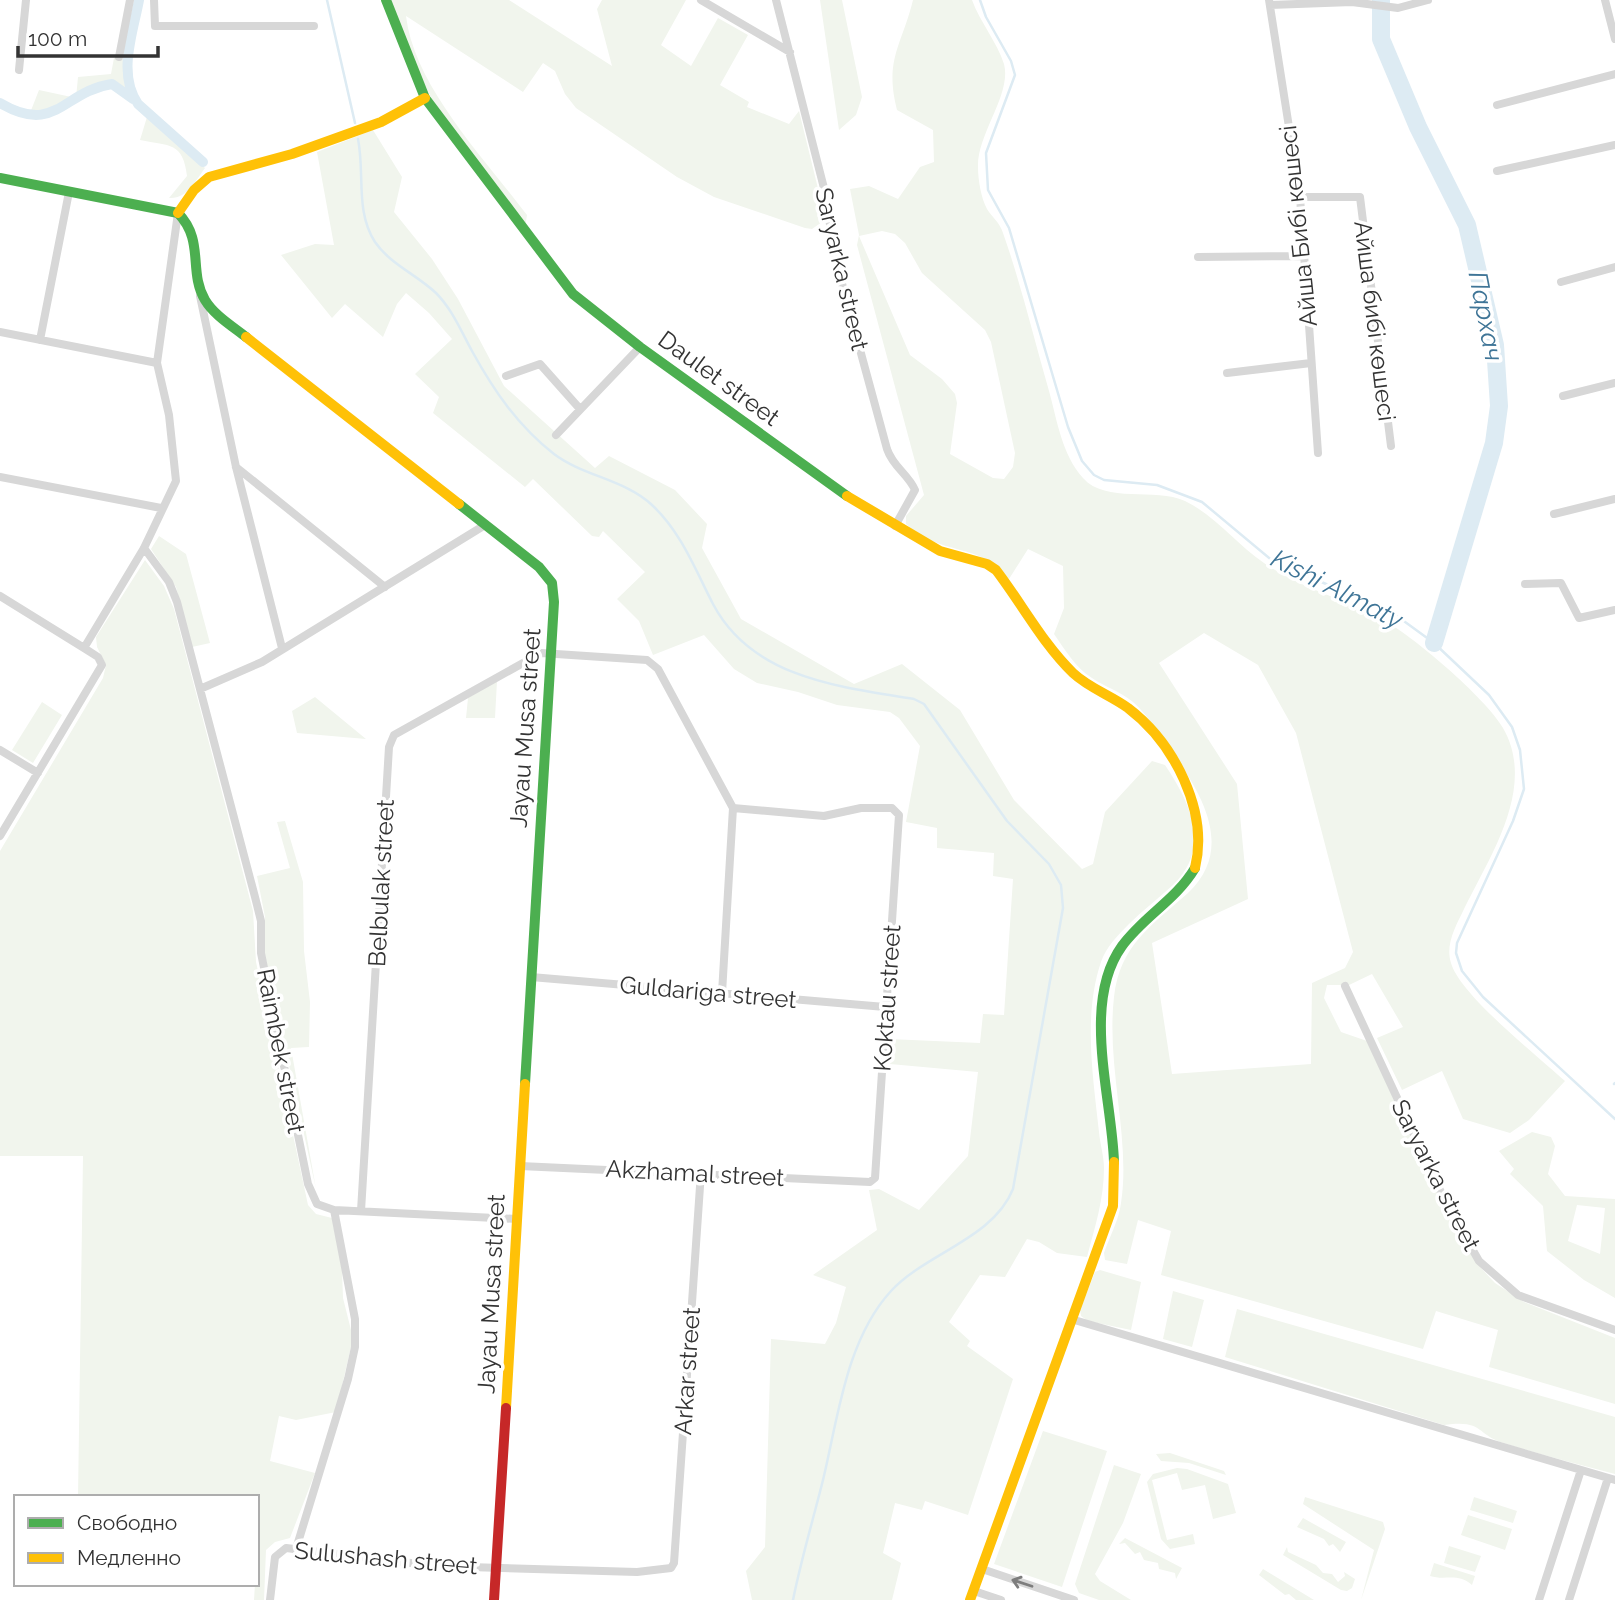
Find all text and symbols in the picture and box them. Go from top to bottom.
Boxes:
scale bar [18,14,158,58]
text: 100 m [28,26,87,51]
street label: Айша Бибі көшесі [1273,124,1323,328]
street label: Saryarka street [809,185,875,353]
street label: Айша бибі көшесі [1348,219,1402,423]
water label: Пархач [1463,269,1509,363]
street label: Daulet street [653,324,785,432]
water label: Kіshі Almaty [1266,543,1409,635]
street label: Jayau Musa street [504,627,546,829]
street label: Belbulak street [362,798,400,968]
street label: Koktau street [867,924,907,1072]
street label: Raimbek street [251,966,311,1136]
street label: Guldariga street [618,970,798,1014]
street label: Saryarka street [1385,1095,1487,1255]
street label: Akzhamal street [605,1154,785,1192]
street label: Jayau Musa street [471,1193,511,1395]
street label: Arkar street [668,1306,706,1436]
legend [14,1495,259,1586]
text: Свободно [77,1510,177,1535]
street label: Sulushash street [293,1536,479,1580]
text: Медленно [77,1545,181,1570]
one-way arrow [1012,1576,1034,1588]

